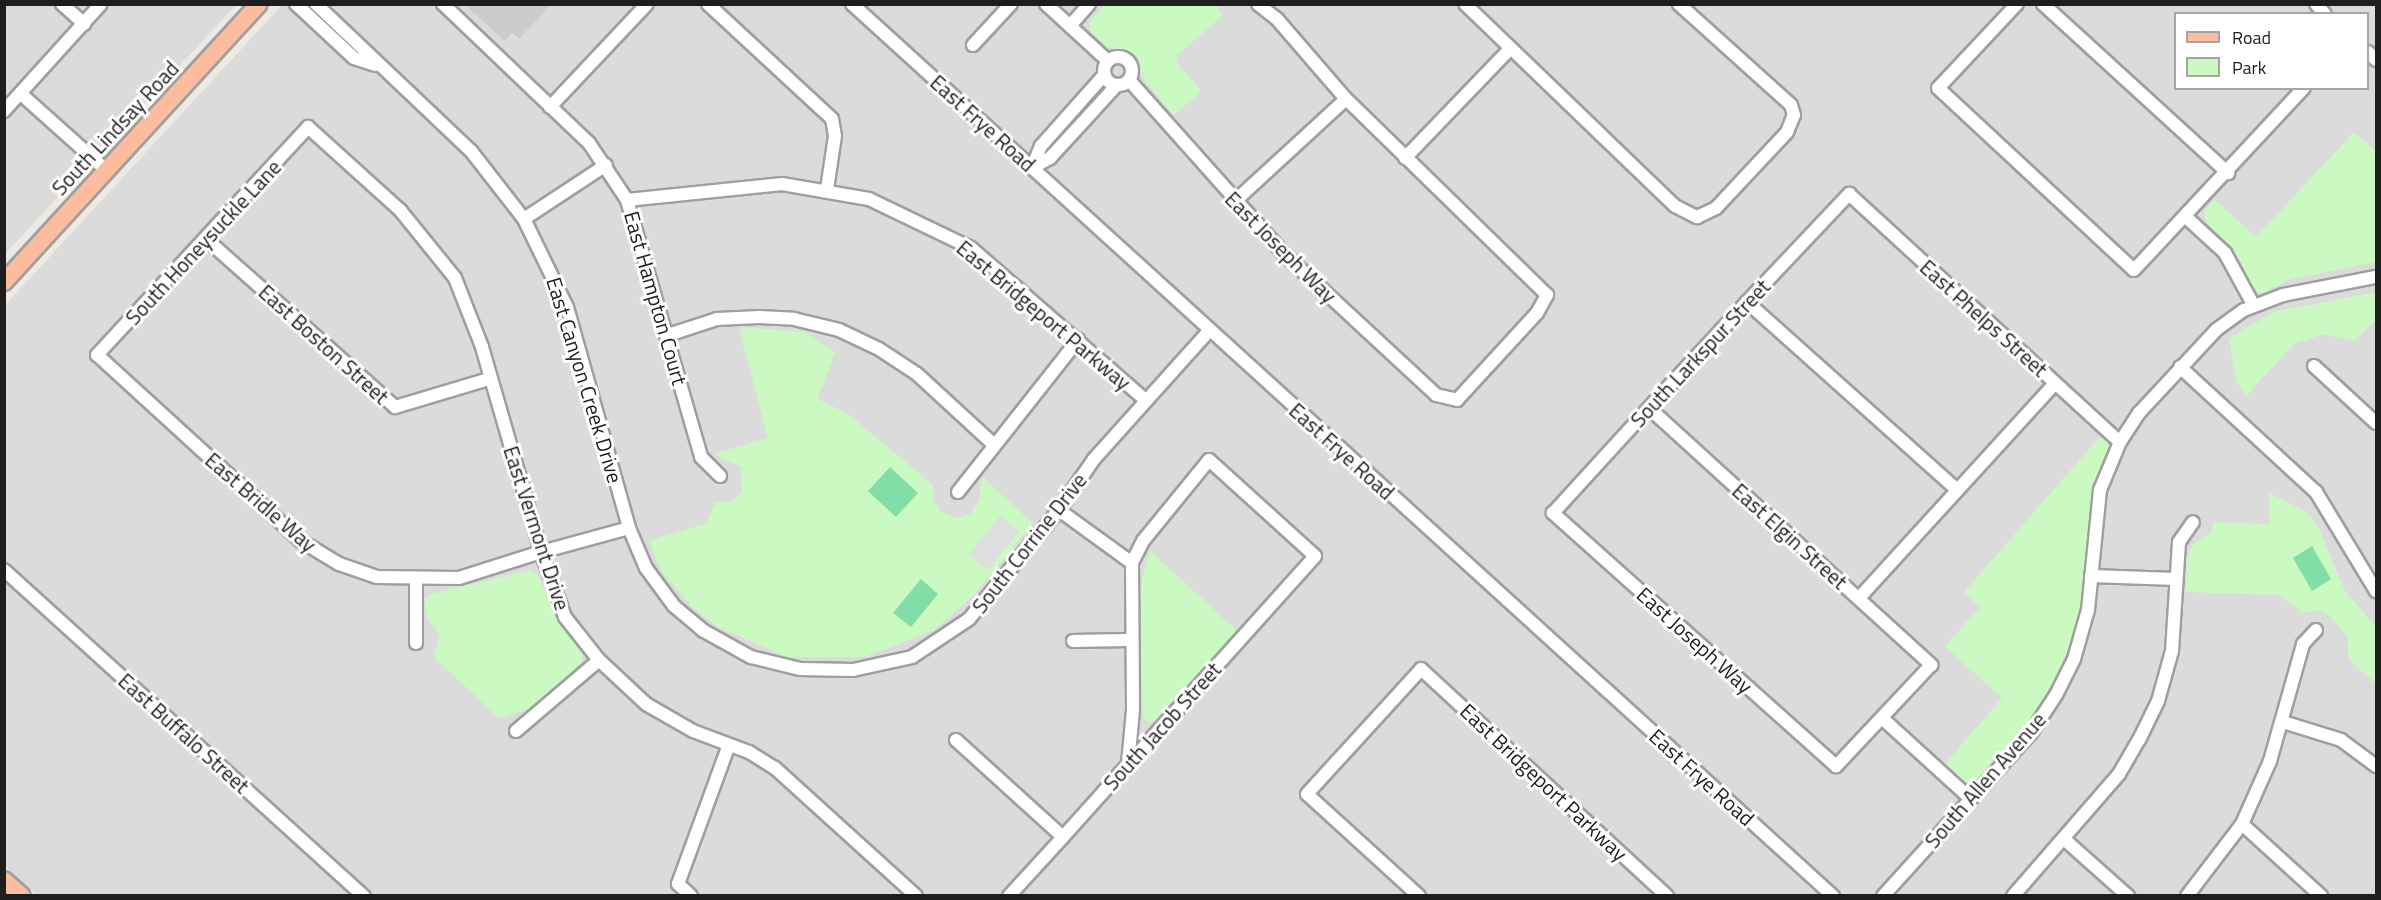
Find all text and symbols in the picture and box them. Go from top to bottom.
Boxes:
legend [2174,12,2369,90]
text: Road [2232,24,2271,51]
text: Park [2232,54,2266,81]
street label: South Lindsay Road [46,56,184,200]
street label: East Frye Road [925,69,1041,177]
street label: South Honeysuckle Lane [120,154,286,330]
street label: East Joseph Way [1220,186,1342,308]
street label: East Hampton Court [619,208,693,388]
street label: East Bridgeport Parkway [952,235,1136,395]
street label: East Phelps Street [1915,254,2053,382]
street label: East Canyon Creek Drive [542,274,628,486]
street label: South Larkspur Street [1625,274,1775,432]
street label: East Boston Street [254,279,394,409]
street label: East Frye Road [1284,397,1400,505]
street label: East Vermont Drive [499,443,575,613]
street label: East Bridle Way [200,447,322,557]
street label: South Corrine Drive [967,468,1091,618]
street label: East Elgin Street [1727,478,1853,594]
street label: East Joseph Way [1632,581,1758,699]
street label: South Jacob Street [1098,657,1226,795]
street label: East Buffalo Street [113,668,255,798]
street label: East Bridgeport Parkway [1455,698,1633,866]
street label: South Allen Avenue [1919,707,2051,853]
street label: East Frye Road [1644,723,1760,831]

